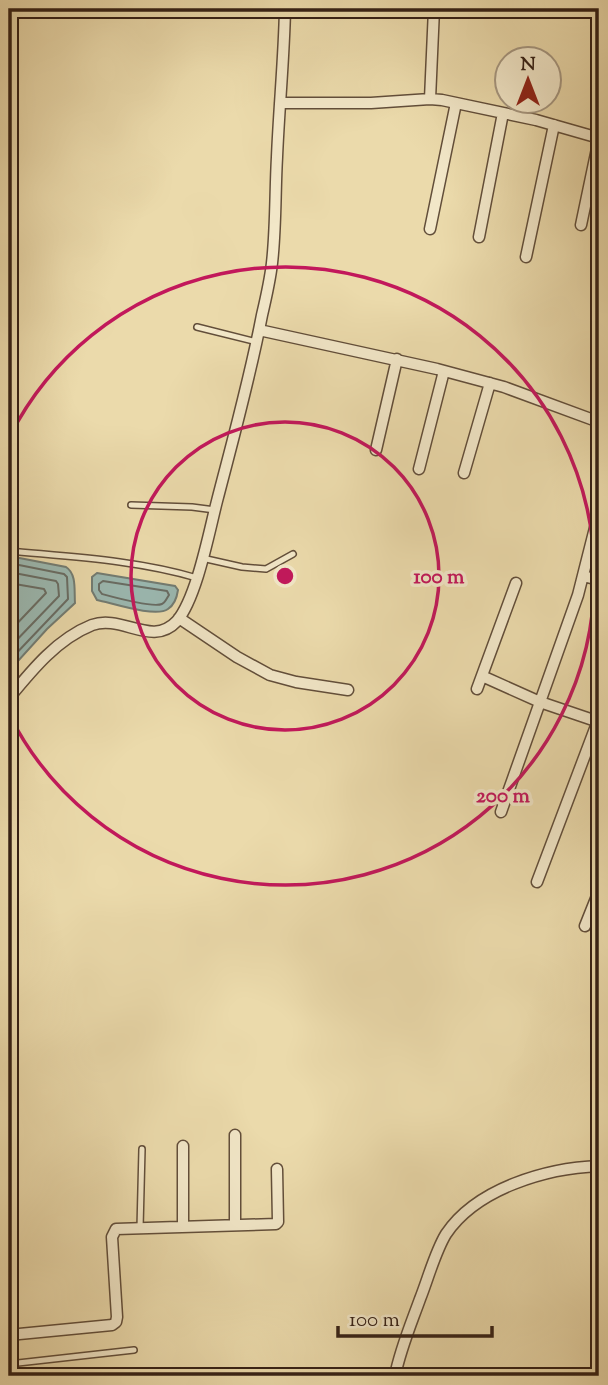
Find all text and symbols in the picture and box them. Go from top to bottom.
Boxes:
north arrow [492,46,562,116]
text: N [520,52,536,79]
text: 100 m [414,563,465,593]
centre of rings [273,564,297,588]
text: 200 m [476,782,531,812]
scale bar [338,1294,492,1338]
text: 100 m [349,1306,400,1336]

